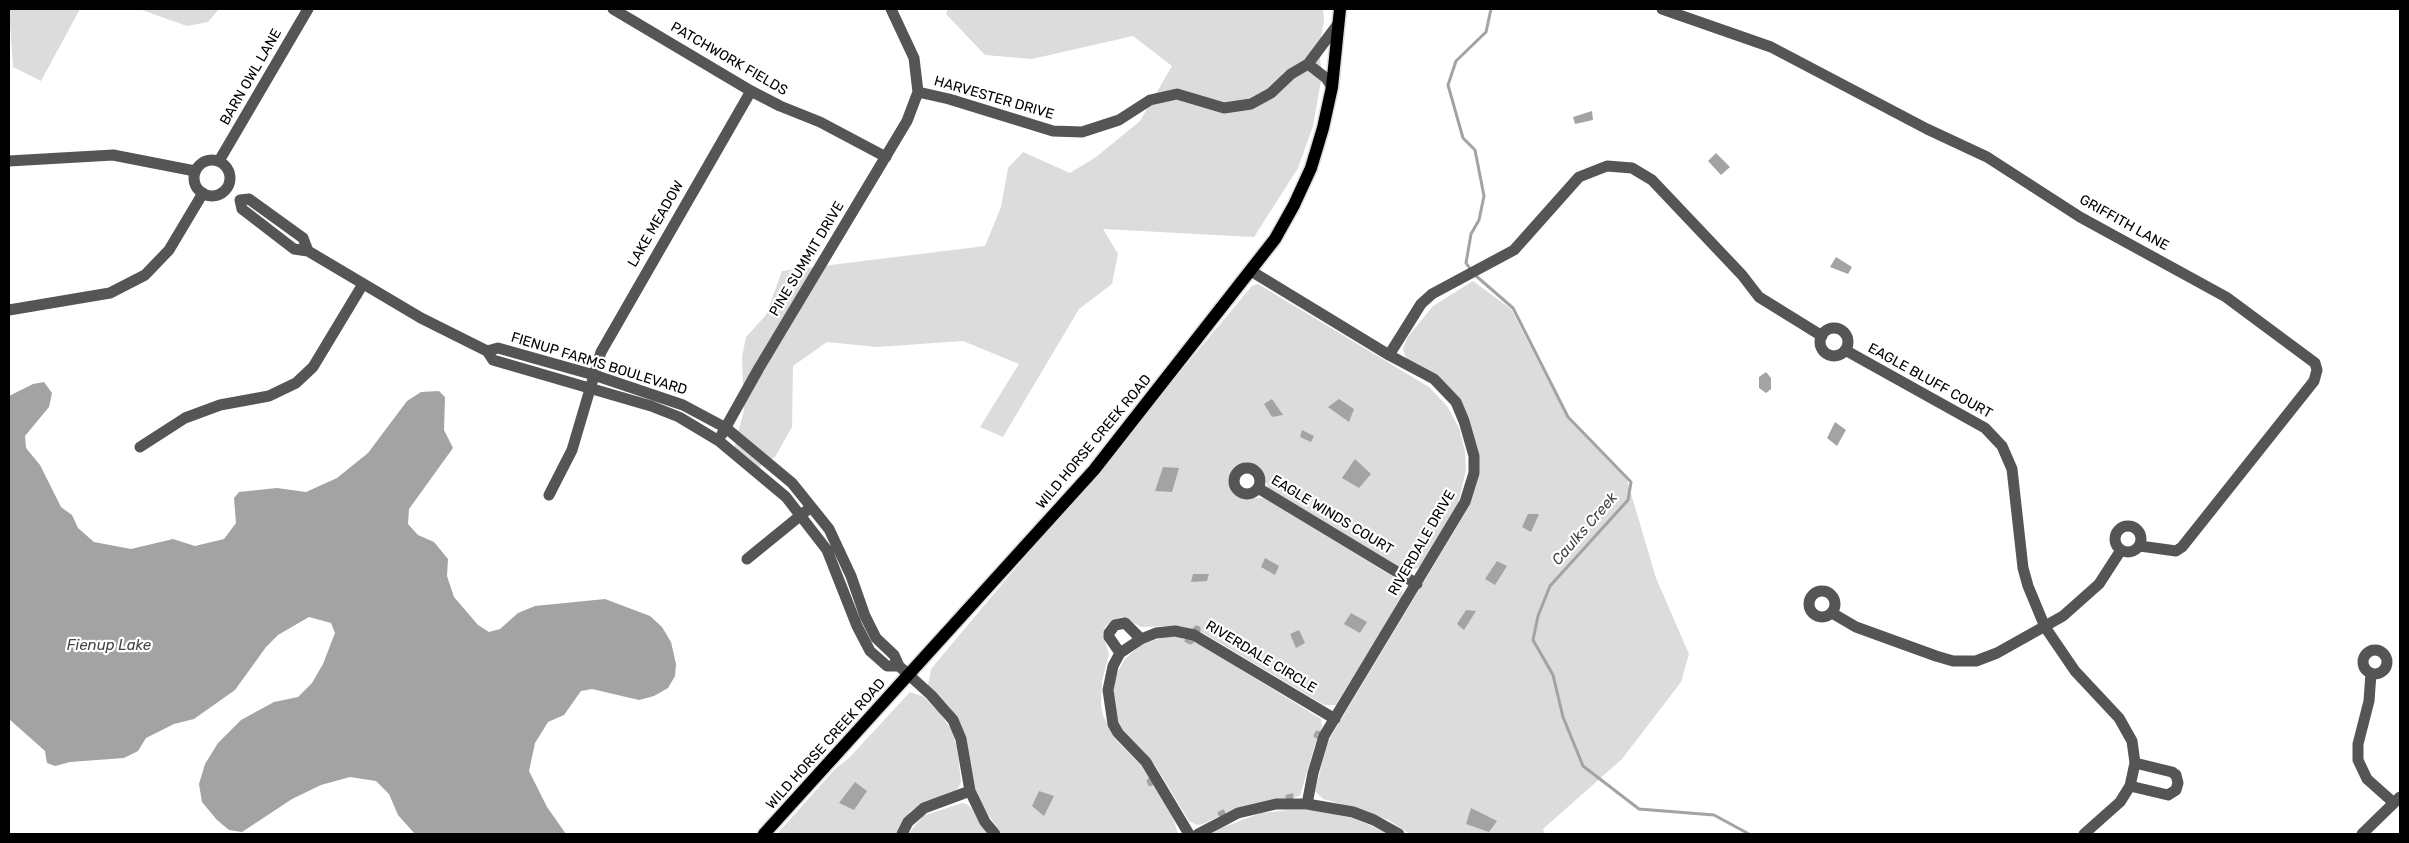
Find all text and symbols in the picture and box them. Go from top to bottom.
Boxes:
street label: PATCHWORK FIELDS [668,19,790,99]
street label: BARN OWL LANE [217,26,285,128]
street label: HARVESTER DRIVE [932,73,1056,123]
street label: LAKE MEADOW [625,178,687,270]
street label: GRIFFITH LANE [2076,191,2172,255]
street label: PINE SUMMIT DRIVE [766,199,848,319]
street label: FIENUP FARMS BOULEVARD [509,329,689,399]
street label: EAGLE BLUFF COURT [1865,340,1995,422]
street label: WILD HORSE CREEK ROAD [1033,371,1155,513]
street label: EAGLE WINDS COURT [1268,472,1396,558]
street label: RIVERDALE DRIVE [1385,487,1459,599]
water label: Caulks Creek [1548,489,1622,569]
street label: RIVERDALE CIRCLE [1202,617,1320,697]
water label: Fienup Lake [67,637,151,655]
street label: WILD HORSE CREEK ROAD [763,675,889,813]

